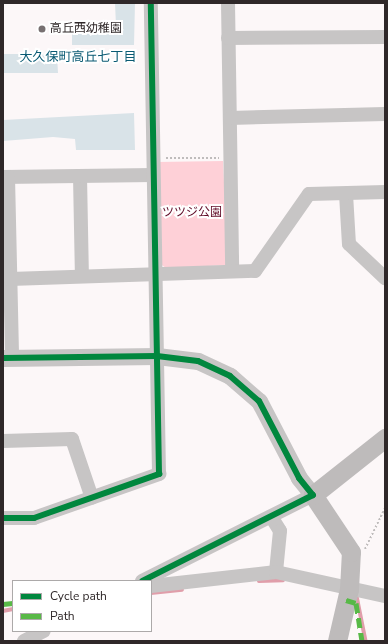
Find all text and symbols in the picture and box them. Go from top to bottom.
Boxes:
place label: 高丘西幼稚園 [50,22,122,36]
marker: 高丘西幼稚園 [37,24,47,34]
district label: 大久保町高丘七丁目 [20,49,136,65]
park label: ツツジ公園 [162,206,222,220]
legend [12,580,152,632]
text: Cycle path [50,588,107,604]
text: Path [50,608,75,624]

